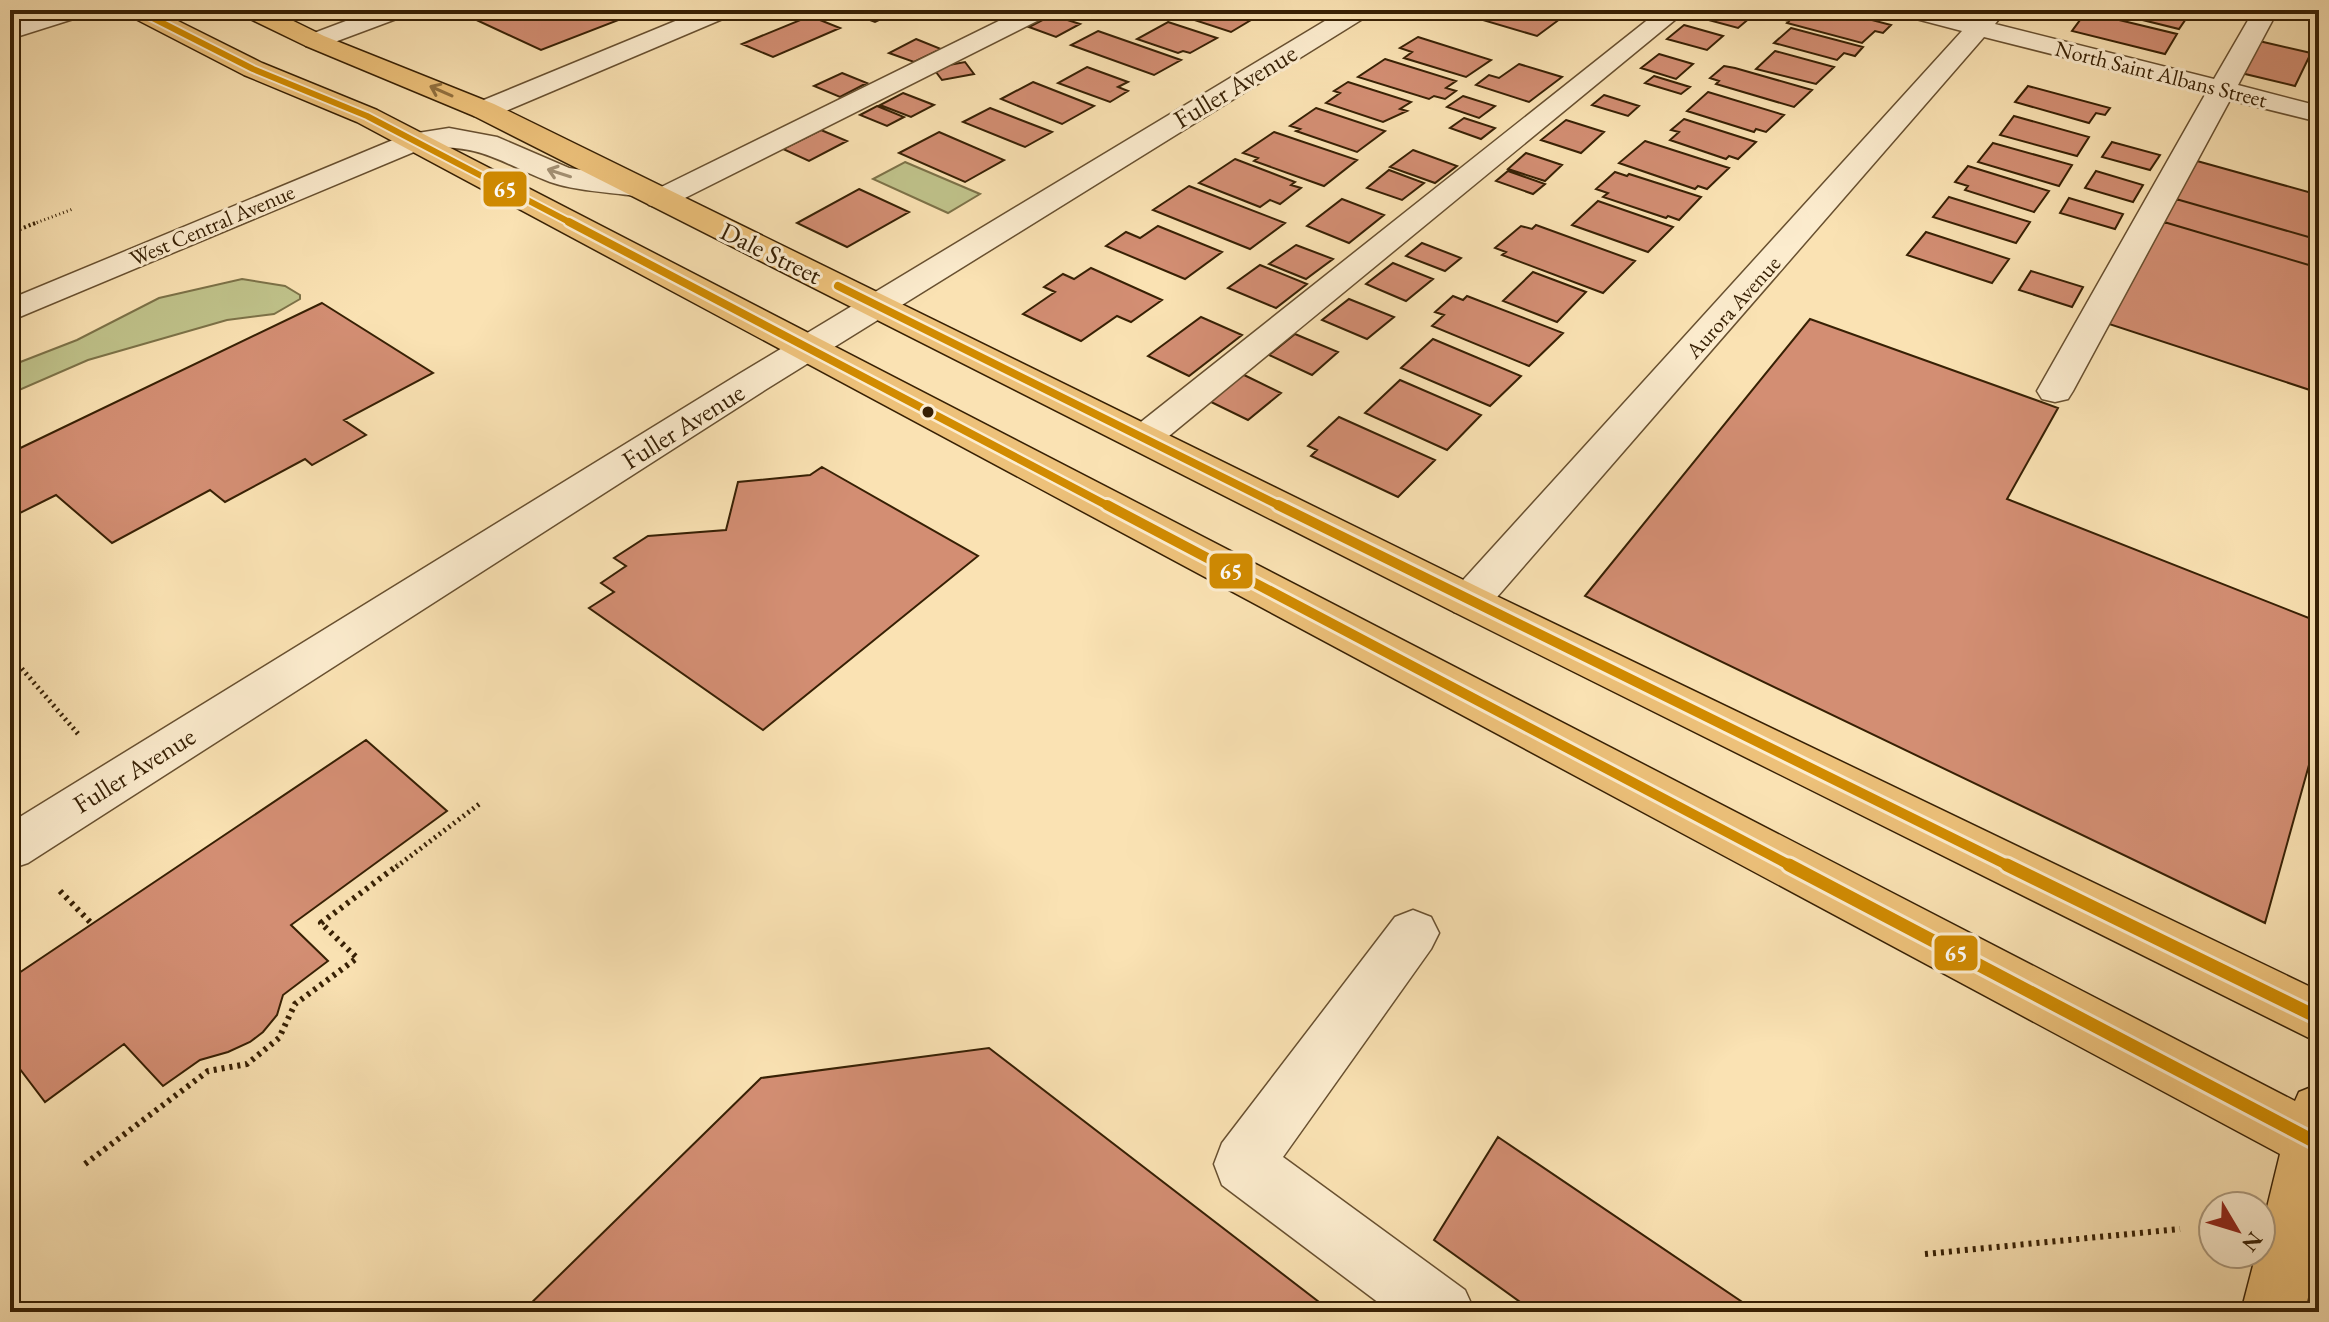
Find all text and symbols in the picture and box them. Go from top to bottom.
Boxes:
street label: North Saint Albans Street [2052,34,2270,114]
street label: Fuller Avenue [1167,36,1303,136]
one-way arrow [429,83,453,98]
one-way arrow [547,165,572,180]
line badge: 65 [482,170,528,208]
text: 65 [493,175,517,204]
street label: West Central Avenue [125,177,299,273]
street label: Dale Street [715,214,827,292]
street label: Aurora Avenue [1678,249,1787,365]
street label: Fuller Avenue [615,375,751,477]
unlabelled marker [920,404,936,420]
line badge: 65 [1208,552,1254,590]
text: 65 [1219,557,1243,586]
street label: Fuller Avenue [66,719,202,821]
line badge: 65 [1933,934,1979,972]
text: 65 [1944,939,1968,968]
north arrow [2197,1190,2277,1270]
text: N [2235,1226,2269,1258]

